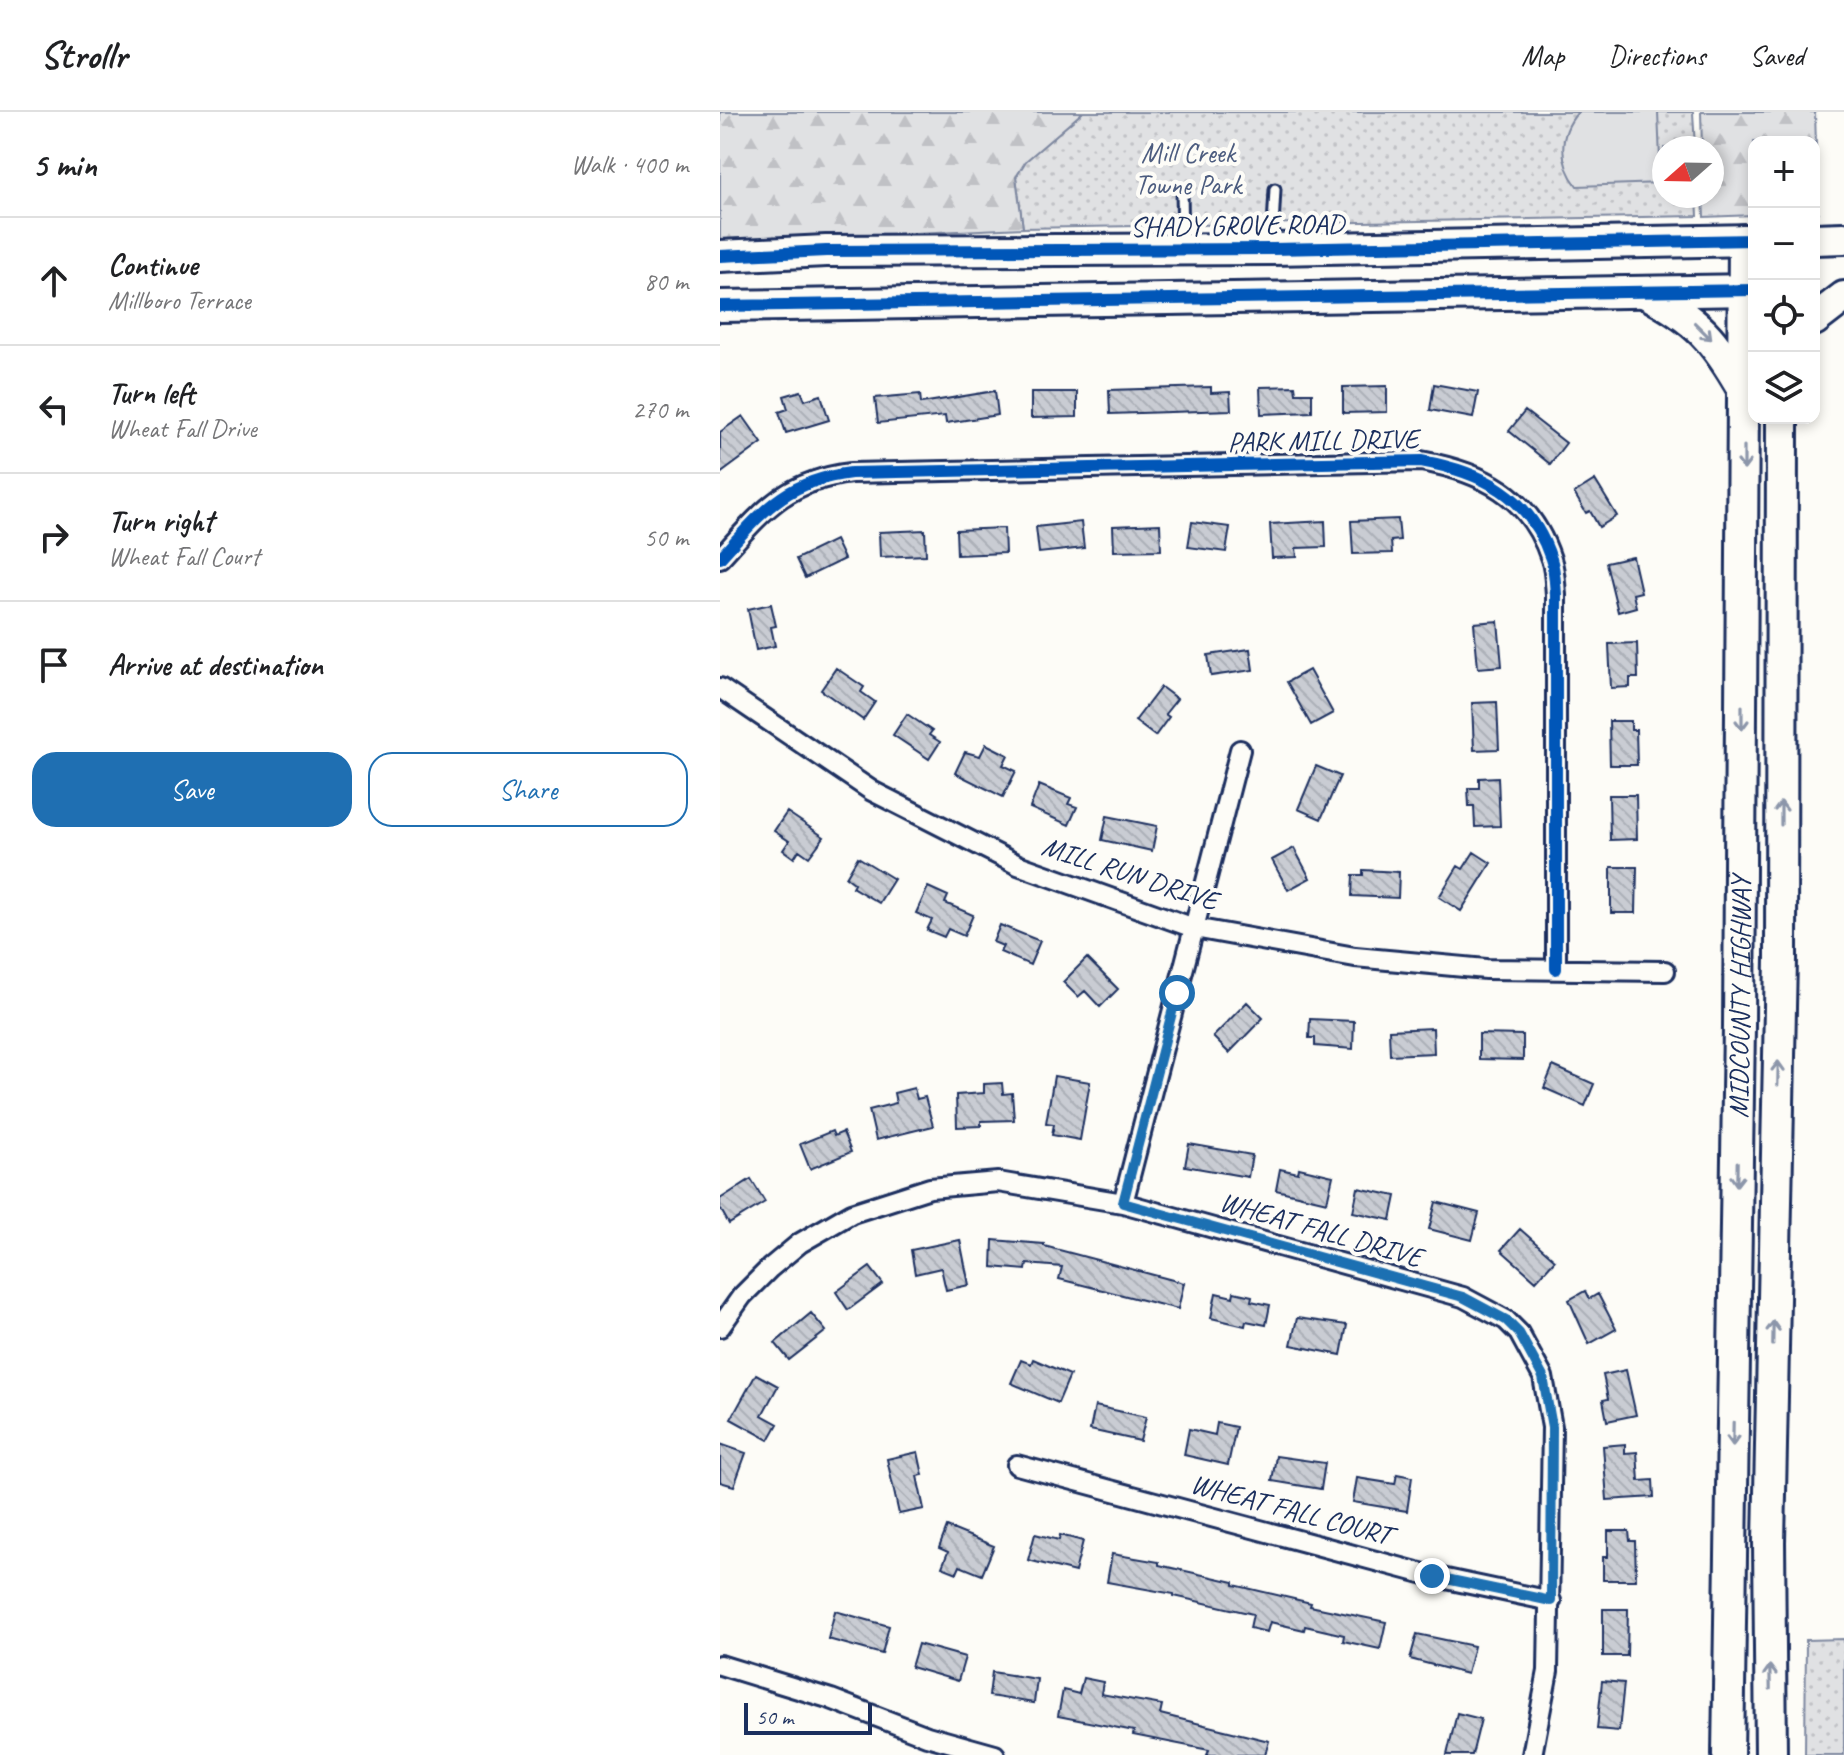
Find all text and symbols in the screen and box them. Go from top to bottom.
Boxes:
text: Strollr [40,32,127,79]
text: Map [1521,38,1564,73]
text: Directions [1608,38,1706,73]
text: Saved [1750,38,1804,73]
park label: Mill Creek Towne Park [1135,135,1244,202]
north arrow [1652,136,1724,208]
map controls [1748,136,1820,424]
button: + [1748,136,1820,208]
text: 5 min [32,143,97,186]
text: Walk · 400 m [571,148,688,181]
street label: SHADY GROVE ROAD [1130,206,1347,244]
button: − [1748,208,1820,280]
text: Continue [108,246,198,284]
icon: ahead [32,259,76,303]
text: 80 m [644,265,688,298]
button: locate [1748,280,1820,352]
text: Millboro Terrace [108,284,251,317]
one-way arrow [1693,322,1713,341]
button: layers [1748,352,1820,424]
text: Turn left [108,374,195,412]
icon: left [32,387,76,431]
text: 270 m [632,393,688,426]
text: Wheat Fall Drive [108,412,257,445]
street label: PARK MILL DRIVE [1227,421,1422,459]
one-way arrow [1736,444,1752,471]
text: Turn right [108,502,213,540]
icon: right [32,515,76,559]
text: 50 m [644,521,688,554]
text: Wheat Fall Court [108,540,260,573]
icon: arrive [32,643,76,687]
text: Arrive at destination [108,646,323,684]
one-way arrow [1734,704,1750,731]
button: Save [32,752,352,827]
button: Share [368,752,688,827]
one-way arrow [1773,800,1789,827]
street label: MILL RUN DRIVE [1038,828,1225,919]
street label: MIDCOUNTY HIGHWAY [1720,872,1757,1118]
route start [1159,975,1195,1011]
one-way arrow [1771,1060,1786,1087]
one-way arrow [1729,1160,1744,1187]
street label: WHEAT FALL DRIVE [1216,1183,1430,1276]
one-way arrow [1765,1320,1781,1347]
one-way arrow [1725,1420,1740,1447]
street label: WHEAT FALL COURT [1187,1465,1402,1554]
route end [1414,1558,1450,1594]
one-way arrow [1762,1664,1778,1691]
scale bar [744,1699,872,1735]
text: 50 m [756,1703,793,1731]

